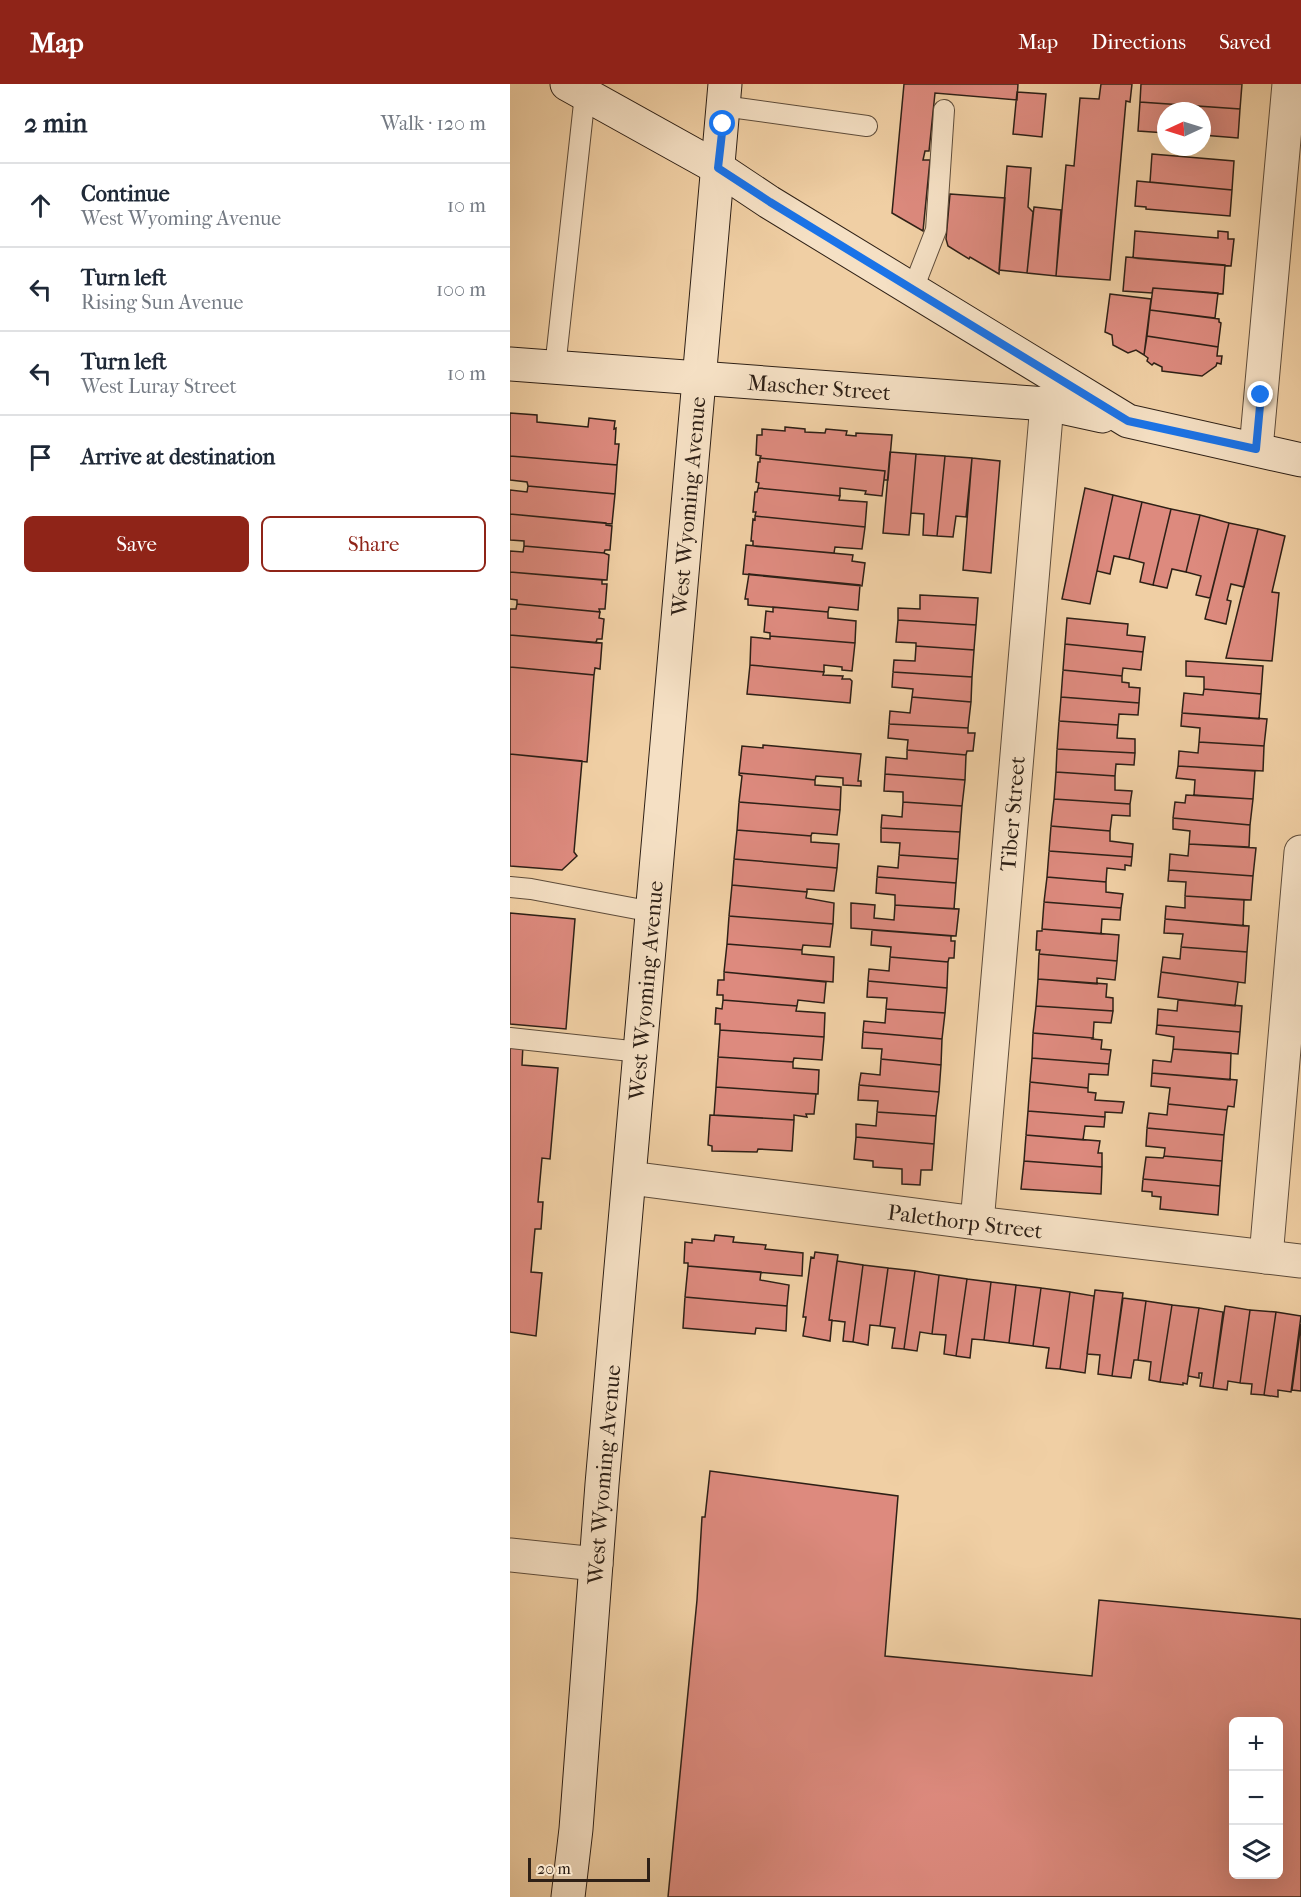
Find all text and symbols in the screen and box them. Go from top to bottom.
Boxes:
text: Map [30,26,84,59]
text: Map [1018,30,1058,54]
text: Directions [1091,30,1186,54]
text: Saved [1219,30,1271,54]
north arrow [1157,102,1211,156]
text: 2 min [24,108,87,139]
route start [709,110,735,136]
text: Walk · 120 m [381,112,486,135]
text: Continue [81,181,170,207]
icon: ahead [24,189,57,222]
text: 10 m [447,194,486,217]
text: West Wyoming Avenue [81,207,281,230]
text: Turn left [81,265,167,291]
icon: left [24,273,57,306]
text: 100 m [436,278,486,301]
text: Rising Sun Avenue [81,291,243,314]
text: Turn left [81,349,167,375]
icon: left [24,357,57,390]
text: 10 m [447,362,486,385]
street label: Mascher Street [747,370,892,406]
text: West Luray Street [81,375,237,398]
route end [1247,381,1273,407]
street label: West Wyoming Avenue [666,395,712,618]
icon: arrive [24,441,57,474]
text: Arrive at destination [81,444,275,470]
button: Save [24,516,249,572]
button: Share [261,516,486,572]
street label: Tiber Street [995,755,1031,872]
street label: West Wyoming Avenue [624,879,669,1102]
street label: Palethorp Street [886,1200,1044,1245]
street label: West Wyoming Avenue [582,1364,626,1586]
map controls [1229,1717,1283,1879]
button: + [1229,1717,1283,1771]
button: − [1229,1771,1283,1825]
button: layers [1229,1825,1283,1879]
scale bar [528,1855,650,1882]
text: 20 m [537,1859,571,1878]

